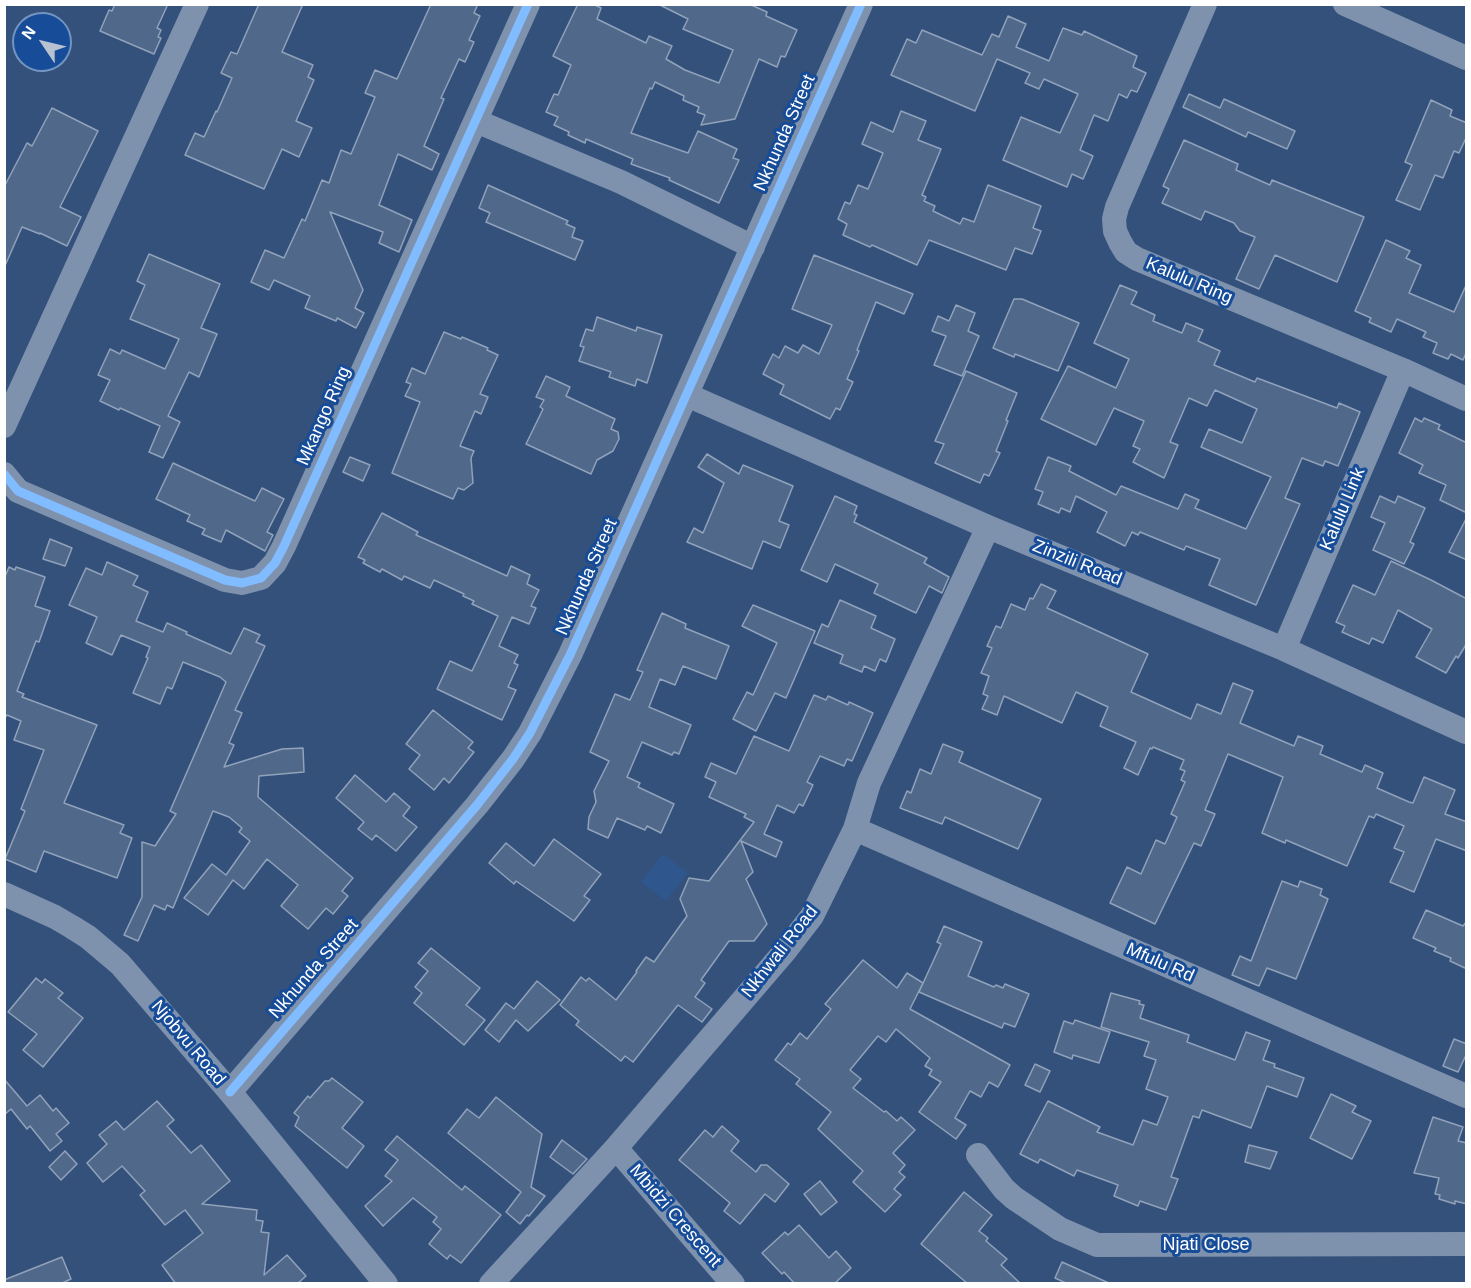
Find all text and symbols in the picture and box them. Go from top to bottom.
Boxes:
north arrow [12,12,72,72]
text: N [18,23,39,42]
street label: Nkhunda Street [750,71,820,195]
street label: Kalulu Ring [1142,253,1236,309]
street label: Mkango Ring [293,363,355,469]
street label: Kalulu Link [1316,464,1370,554]
street label: Nkhunda Street [552,515,622,639]
street label: Zinzili Road [1029,535,1125,591]
street label: Nkhwali Road [737,902,823,1002]
street label: Nkhunda Street [265,915,363,1023]
street label: Mfulu Rd [1123,938,1197,988]
street label: Njobvu Road [146,996,230,1090]
street label: Mbidzi Crescent [625,1160,725,1272]
street label: Njati Close [1162,1234,1250,1256]

